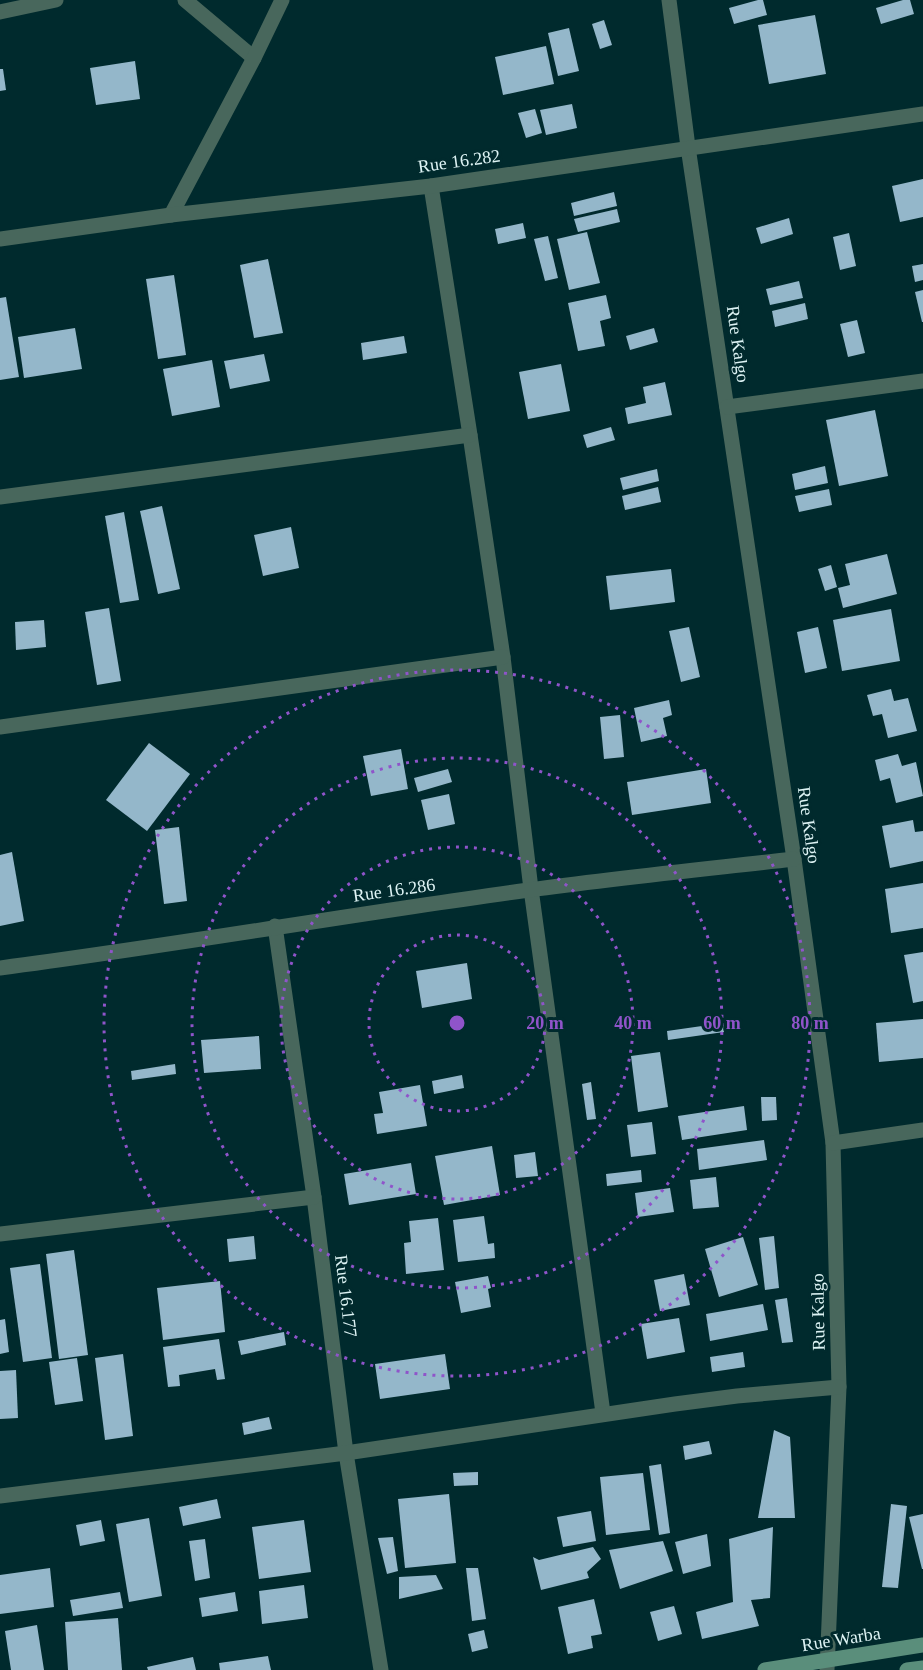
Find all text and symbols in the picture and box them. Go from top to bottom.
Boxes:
street label: Rue 16.282 [417,145,501,177]
street label: Rue Kalgo [723,304,753,384]
street label: Rue Kalgo [794,785,824,865]
street label: Rue 16.286 [352,874,436,906]
centre of rings [447,1013,467,1033]
text: 20 m [526,1013,564,1033]
text: 40 m [614,1013,652,1033]
text: 60 m [703,1013,741,1033]
text: 80 m [791,1013,829,1033]
street label: Rue 16.177 [331,1254,361,1338]
street label: Rue Kalgo [807,1273,829,1351]
street label: Rue Warba [800,1623,882,1655]

